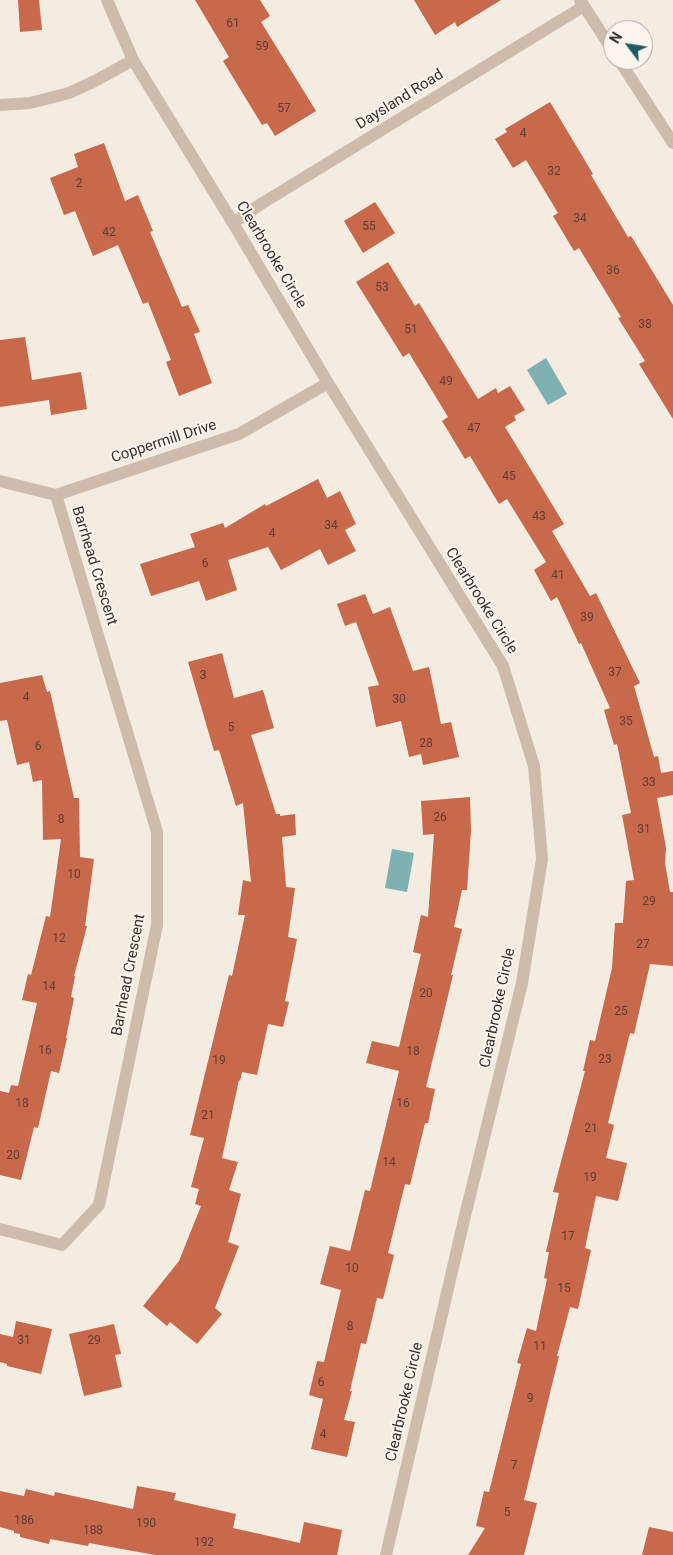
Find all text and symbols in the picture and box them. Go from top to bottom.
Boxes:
house number: 61 [226,17,240,31]
north arrow [603,20,653,70]
text: N [607,29,625,46]
house number: 59 [255,40,269,54]
street label: Daysland Road [353,66,447,134]
house number: 57 [277,102,291,116]
house number: 4 [520,127,526,141]
house number: 32 [547,165,561,179]
house number: 2 [76,177,82,191]
street label: Clearbrooke Circle [232,198,310,312]
house number: 34 [573,212,587,226]
house number: 55 [362,220,376,234]
house number: 42 [102,226,116,240]
house number: 36 [606,264,620,278]
house number: 53 [375,281,389,295]
house number: 38 [638,318,652,332]
house number: 51 [404,323,418,337]
house number: 49 [439,375,453,389]
street label: Coppermill Drive [109,416,219,468]
house number: 47 [467,422,481,436]
house number: 45 [502,470,516,484]
street label: Barrhead Crescent [67,504,121,628]
house number: 43 [532,510,546,524]
house number: 34 [324,519,338,533]
house number: 4 [269,527,275,541]
street label: Clearbrooke Circle [441,544,521,658]
house number: 6 [202,557,208,571]
house number: 41 [551,569,565,583]
house number: 39 [580,611,594,625]
house number: 37 [608,666,622,680]
house number: 3 [200,669,206,683]
house number: 4 [23,691,29,705]
house number: 30 [392,693,406,707]
house number: 35 [619,715,633,729]
house number: 5 [228,721,234,735]
house number: 28 [419,737,433,751]
house number: 6 [35,740,41,754]
house number: 33 [642,776,656,790]
house number: 26 [433,811,447,825]
house number: 8 [58,813,64,827]
house number: 31 [637,823,651,837]
house number: 10 [67,868,81,882]
house number: 29 [642,895,656,909]
street label: Barrhead Crescent [108,913,150,1037]
house number: 12 [52,932,66,946]
house number: 27 [636,938,650,952]
street label: Clearbrooke Circle [477,946,519,1070]
house number: 14 [42,980,56,994]
house number: 20 [419,987,433,1001]
house number: 25 [614,1005,628,1019]
house number: 16 [38,1044,52,1058]
house number: 18 [406,1045,420,1059]
house number: 23 [598,1053,612,1067]
house number: 19 [212,1054,226,1068]
house number: 18 [15,1097,29,1111]
house number: 16 [396,1097,410,1111]
house number: 21 [201,1109,215,1123]
house number: 21 [584,1122,598,1136]
house number: 20 [6,1149,20,1163]
house number: 14 [382,1156,396,1170]
house number: 19 [583,1171,597,1185]
house number: 17 [561,1230,575,1244]
house number: 10 [345,1262,359,1276]
house number: 15 [557,1282,571,1296]
house number: 8 [347,1320,353,1334]
house number: 31 [17,1334,31,1348]
house number: 29 [87,1334,101,1348]
house number: 11 [533,1340,547,1354]
street label: Clearbrooke Circle [383,1341,427,1463]
house number: 6 [318,1376,324,1390]
house number: 9 [527,1392,533,1406]
house number: 4 [320,1428,326,1442]
house number: 7 [511,1459,517,1473]
house number: 5 [504,1506,510,1520]
house number: 186 [14,1514,34,1528]
house number: 190 [136,1517,156,1531]
house number: 188 [83,1524,103,1538]
house number: 192 [194,1536,214,1550]

